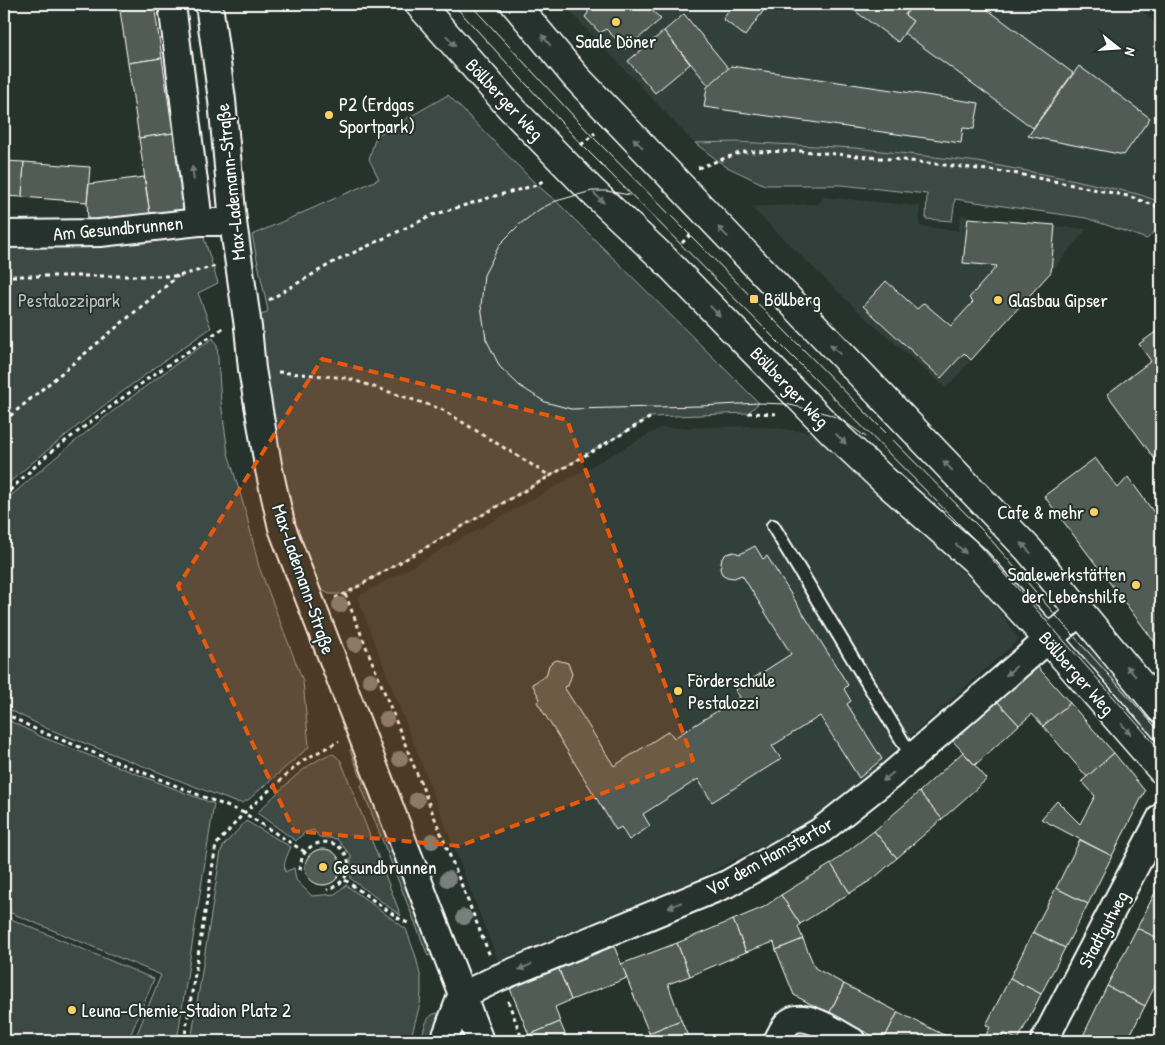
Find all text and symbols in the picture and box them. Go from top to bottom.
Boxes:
marker: Saale Döner [610,16,622,28]
north arrow [1092,22,1142,72]
place label: Saale Döner [576,28,657,54]
one-way arrow [446,34,457,47]
one-way arrow [540,34,551,47]
text: N [1121,46,1141,59]
street label: Böllberger Weg [460,52,550,146]
place label: P2 (Erdgas Sportpark) [339,91,415,139]
street label: Max-Lademann-Straße [209,102,251,262]
marker: P2 (Erdgas Sportpark) [323,109,335,121]
one-way arrow [632,137,644,149]
one-way arrow [189,165,197,181]
one-way arrow [592,192,604,204]
street label: Am Gesundbrunnen [52,209,184,247]
one-way arrow [717,226,729,238]
place label: Böllberg [764,286,821,312]
park label: Pestalozzipark [18,287,120,313]
place label: Glasbau Gipser [1008,287,1109,313]
marker: Böllberg [748,293,760,305]
marker: Glasbau Gipser [992,294,1004,306]
one-way arrow [709,305,721,317]
street label: Böllberger Weg [745,341,835,433]
one-way arrow [829,344,841,356]
one-way arrow [835,433,847,445]
one-way arrow [942,461,954,473]
place label: Cafe & mehr [997,499,1085,525]
street label: Max-Lademann-Straße [266,500,342,658]
marker: Cafe & mehr [1088,506,1100,518]
one-way arrow [1021,541,1032,554]
one-way arrow [955,543,968,554]
place label: Saalewerkstätten der Lebenshilfe [1008,561,1126,609]
marker: Saalewerkstätten der Lebenshilfe [1130,579,1142,591]
street label: Böllberger Weg [1033,625,1121,721]
one-way arrow [1005,665,1017,677]
one-way arrow [1125,665,1136,678]
place label: Förderschule Pestalozzi [687,667,776,715]
marker: Förderschule Pestalozzi [672,685,684,697]
one-way arrow [1120,722,1132,734]
one-way arrow [882,772,895,783]
street label: Vor dem Hamstertor [701,810,838,902]
place label: Gesundbrunnen [333,854,437,880]
marker: Gesundbrunnen [317,861,329,873]
street label: Stadtgutweg [1072,886,1134,972]
one-way arrow [668,902,682,910]
one-way arrow [517,964,532,971]
place label: Leuna-Chemie-Stadion Platz 2 [82,997,291,1023]
marker: Leuna-Chemie-Stadion Platz 2 [66,1004,78,1016]

